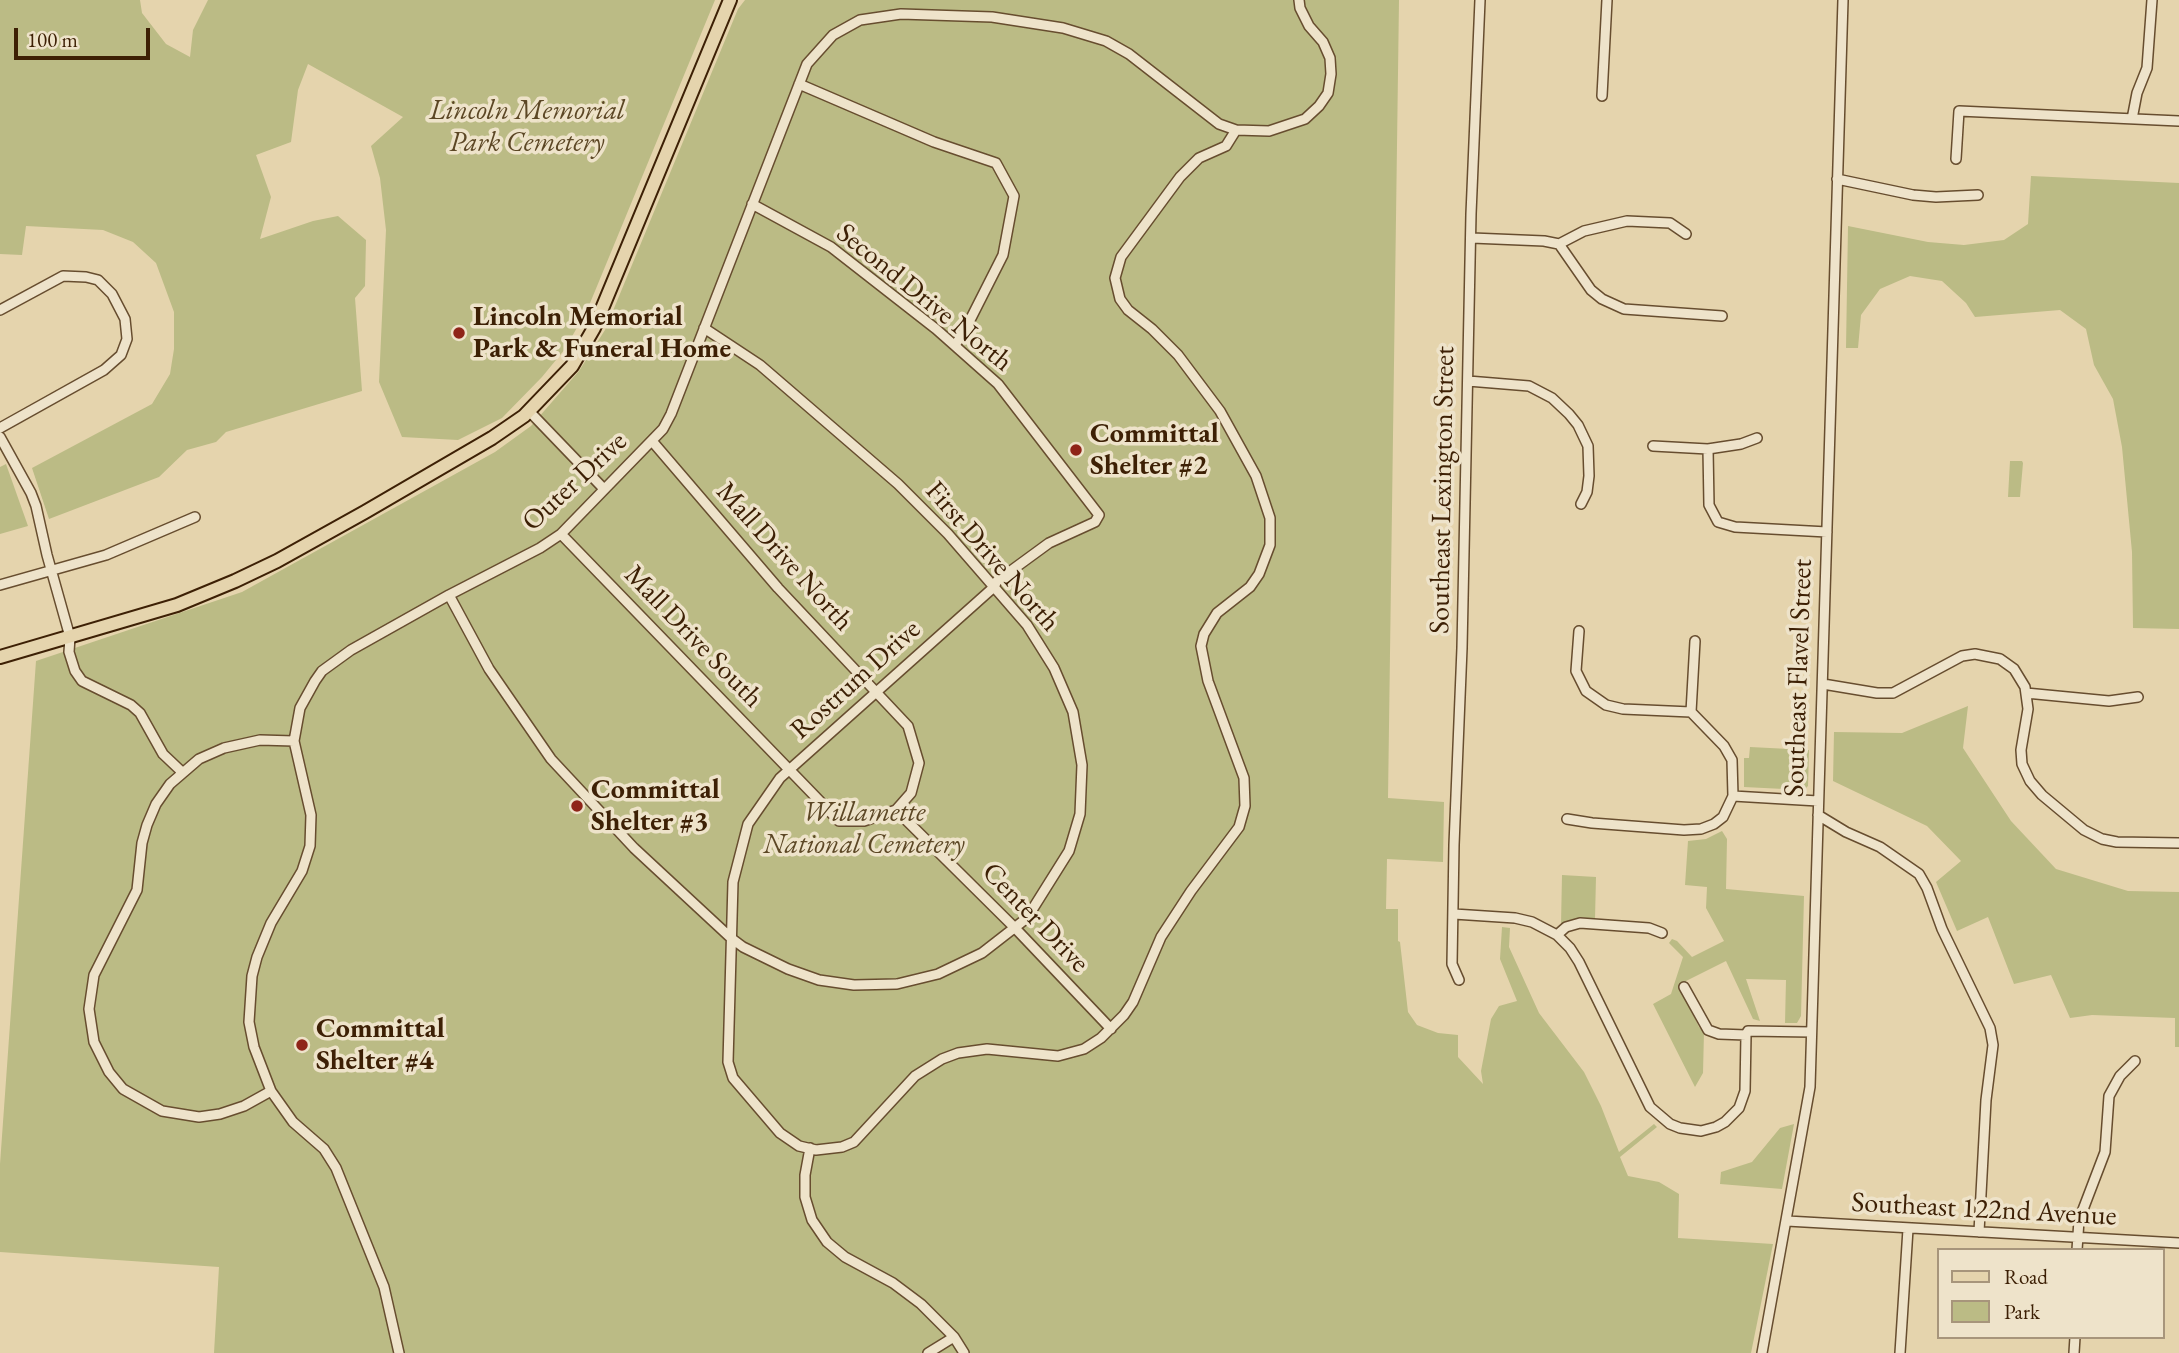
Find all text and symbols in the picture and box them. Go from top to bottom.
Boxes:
scale bar [18,14,154,58]
text: 100 m [27,26,78,53]
park label: Lincoln Memorial Park Cemetery [429,94,625,160]
street label: Second Drive North [829,217,1019,379]
place label: Lincoln Memorial Park & Funeral Home [473,300,731,366]
marker: Lincoln Memorial Park & Funeral Home [451,325,467,341]
street label: Southeast Lexington Street [1424,346,1462,634]
place label: Committal Shelter #2 [1090,417,1219,483]
street label: Outer Drive [516,425,634,539]
marker: Committal Shelter #2 [1068,442,1084,458]
street label: First Drive North [918,475,1066,639]
street label: Mall Drive North [708,476,860,638]
street label: Southeast Flavel Street [1778,558,1820,798]
street label: Mall Drive South [617,559,769,715]
street label: Rostrum Drive [784,613,928,747]
place label: Committal Shelter #3 [591,773,720,839]
park label: Willamette National Cemetery [763,796,965,862]
marker: Committal Shelter #3 [569,798,585,814]
street label: Center Drive [974,856,1096,980]
place label: Committal Shelter #4 [316,1012,445,1078]
marker: Committal Shelter #4 [294,1037,310,1053]
street label: Southeast 122nd Avenue [1850,1186,2118,1234]
legend [1938,1248,2165,1339]
text: Road [2004,1263,2048,1290]
text: Park [2004,1298,2040,1325]

